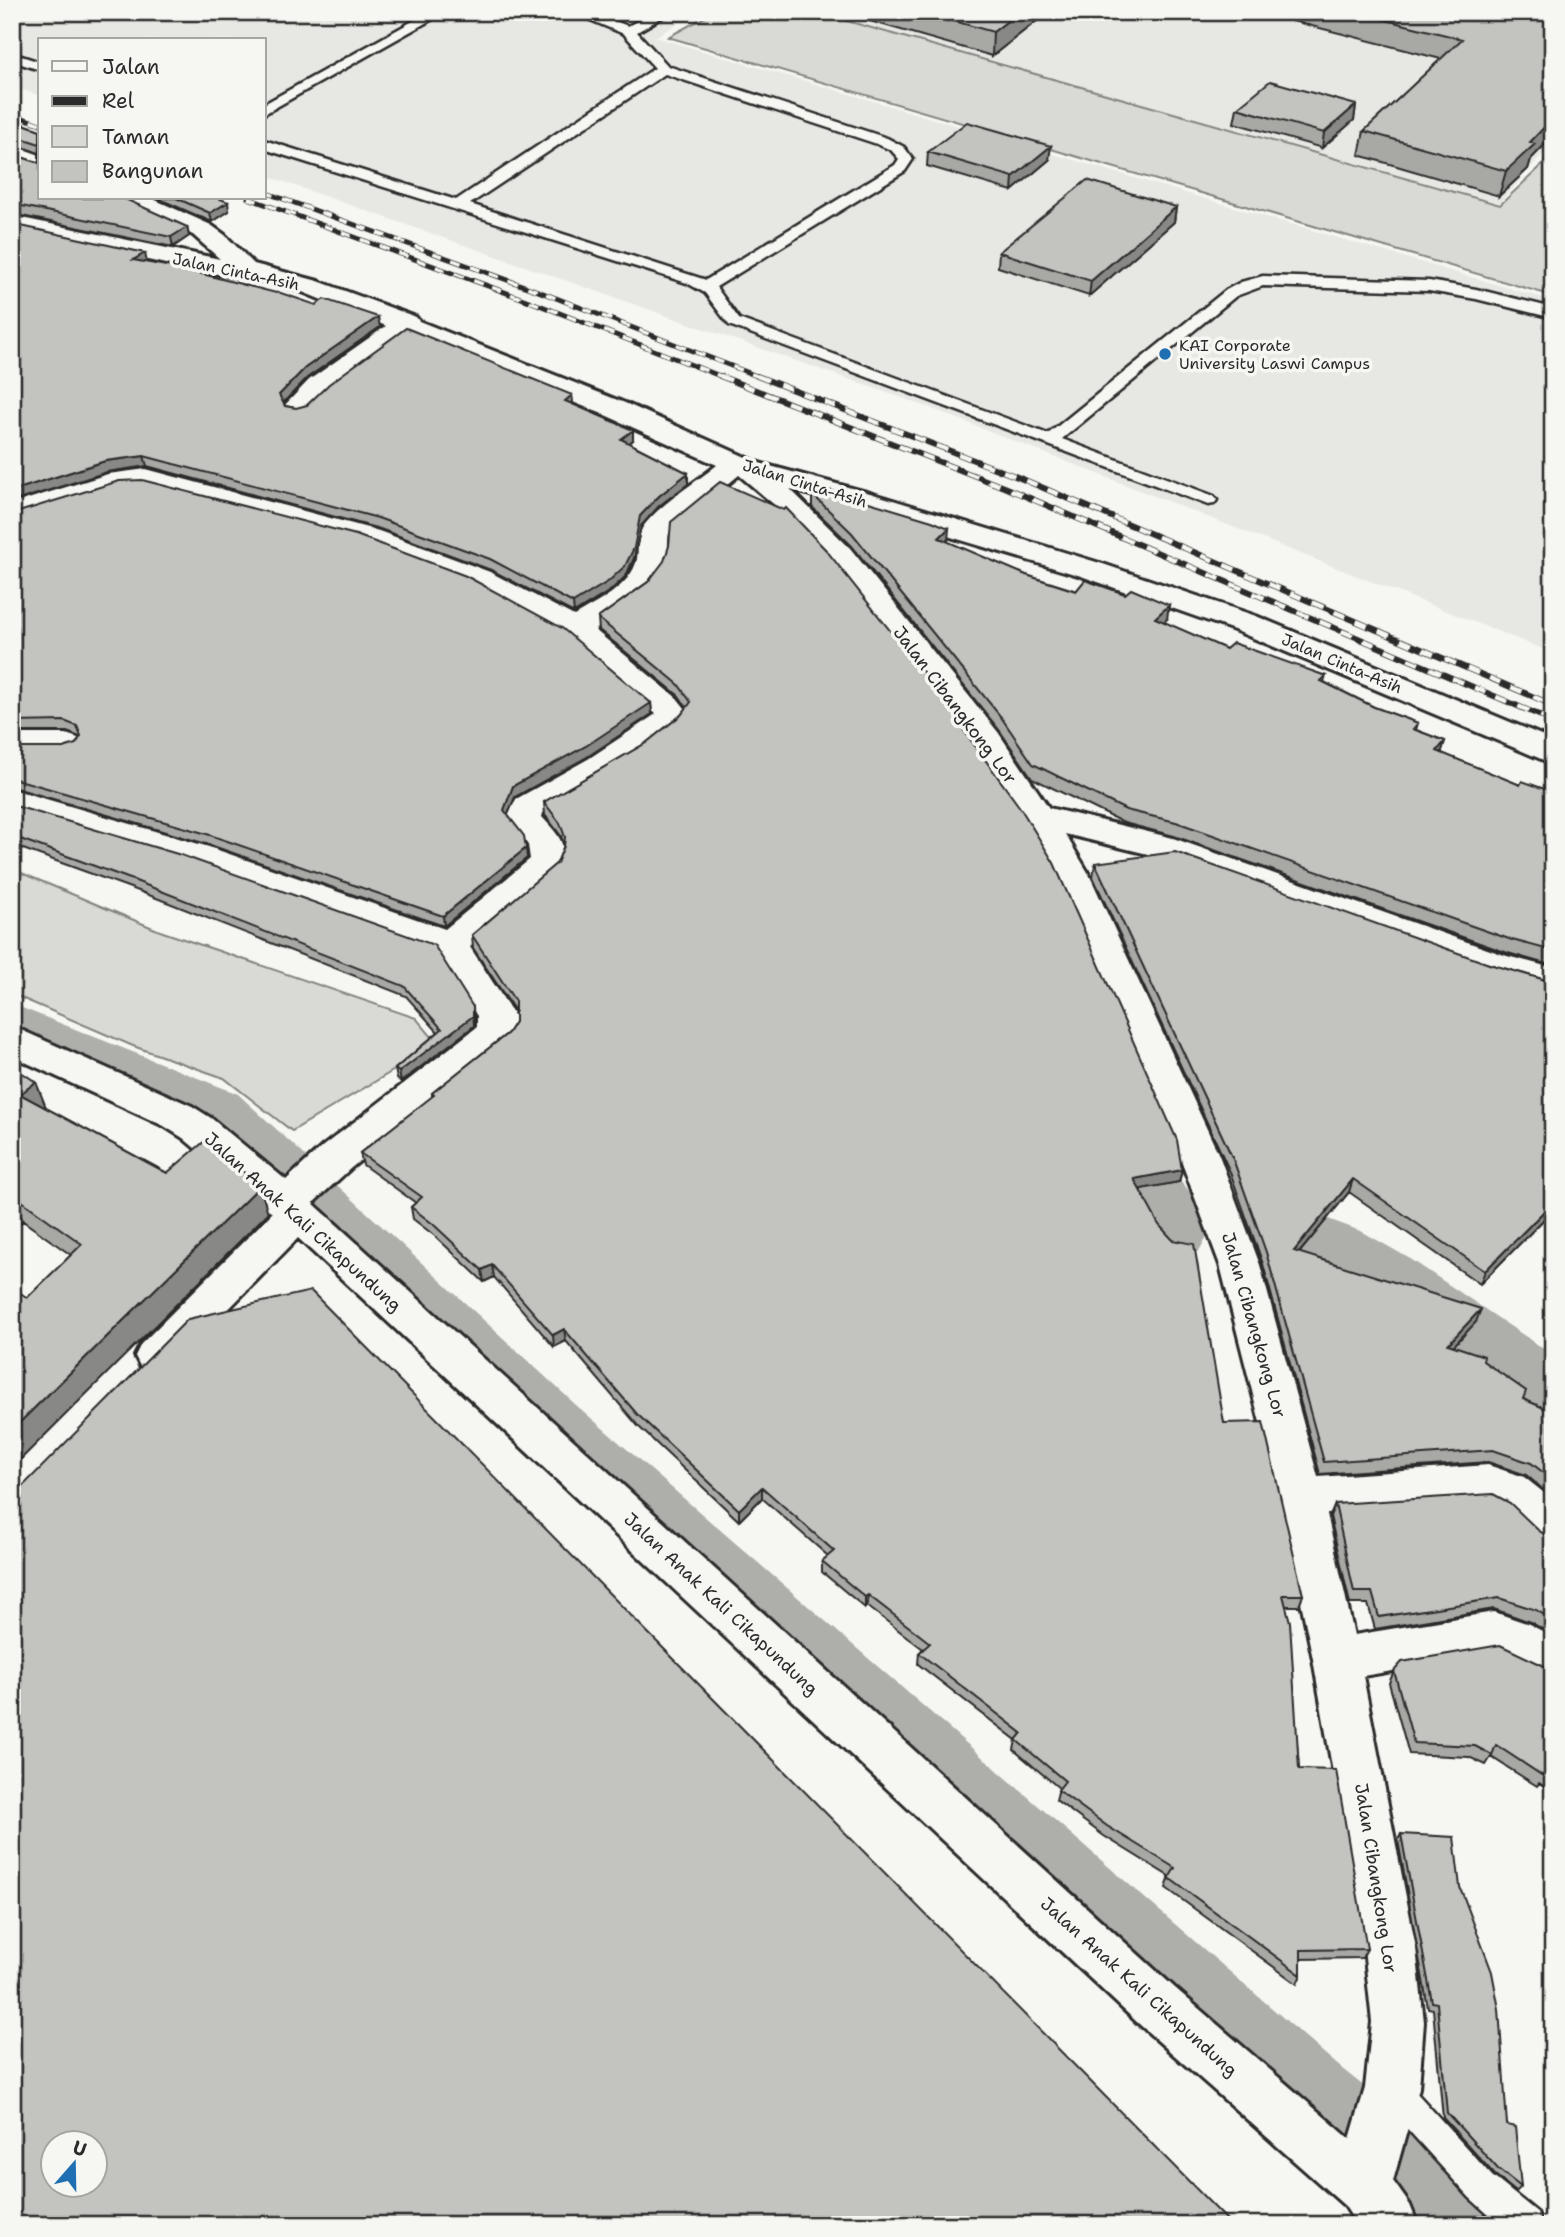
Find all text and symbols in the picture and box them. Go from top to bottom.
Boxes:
legend [38,38,266,200]
text: Jalan [102,53,160,81]
text: Rel [102,87,135,115]
text: Taman [102,123,170,151]
text: Bangunan [102,157,203,185]
street label: Jalan Cinta-Asih [171,248,301,295]
place label: KAI Corporate University Laswi Campus [1179,335,1370,374]
marker: KAI Corporate University Laswi Campus [1157,346,1173,362]
street label: Jalan Cinta-Asih [740,455,870,512]
street label: Jalan Cibangkong Lor [888,621,1022,789]
street label: Jalan Cinta-Asih [1278,629,1405,698]
street label: Jalan Anak Kali Cikapundung [199,1127,407,1317]
street label: Jalan Cibangkong Lor [1216,1229,1292,1421]
street label: Jalan Anak Kali Cikapundung [619,1507,823,1701]
street label: Jalan Cibangkong Lor [1349,1781,1403,1975]
street label: Jalan Anak Kali Cikapundung [1035,1892,1243,2082]
north arrow [38,2128,108,2198]
text: U [69,2135,90,2162]

